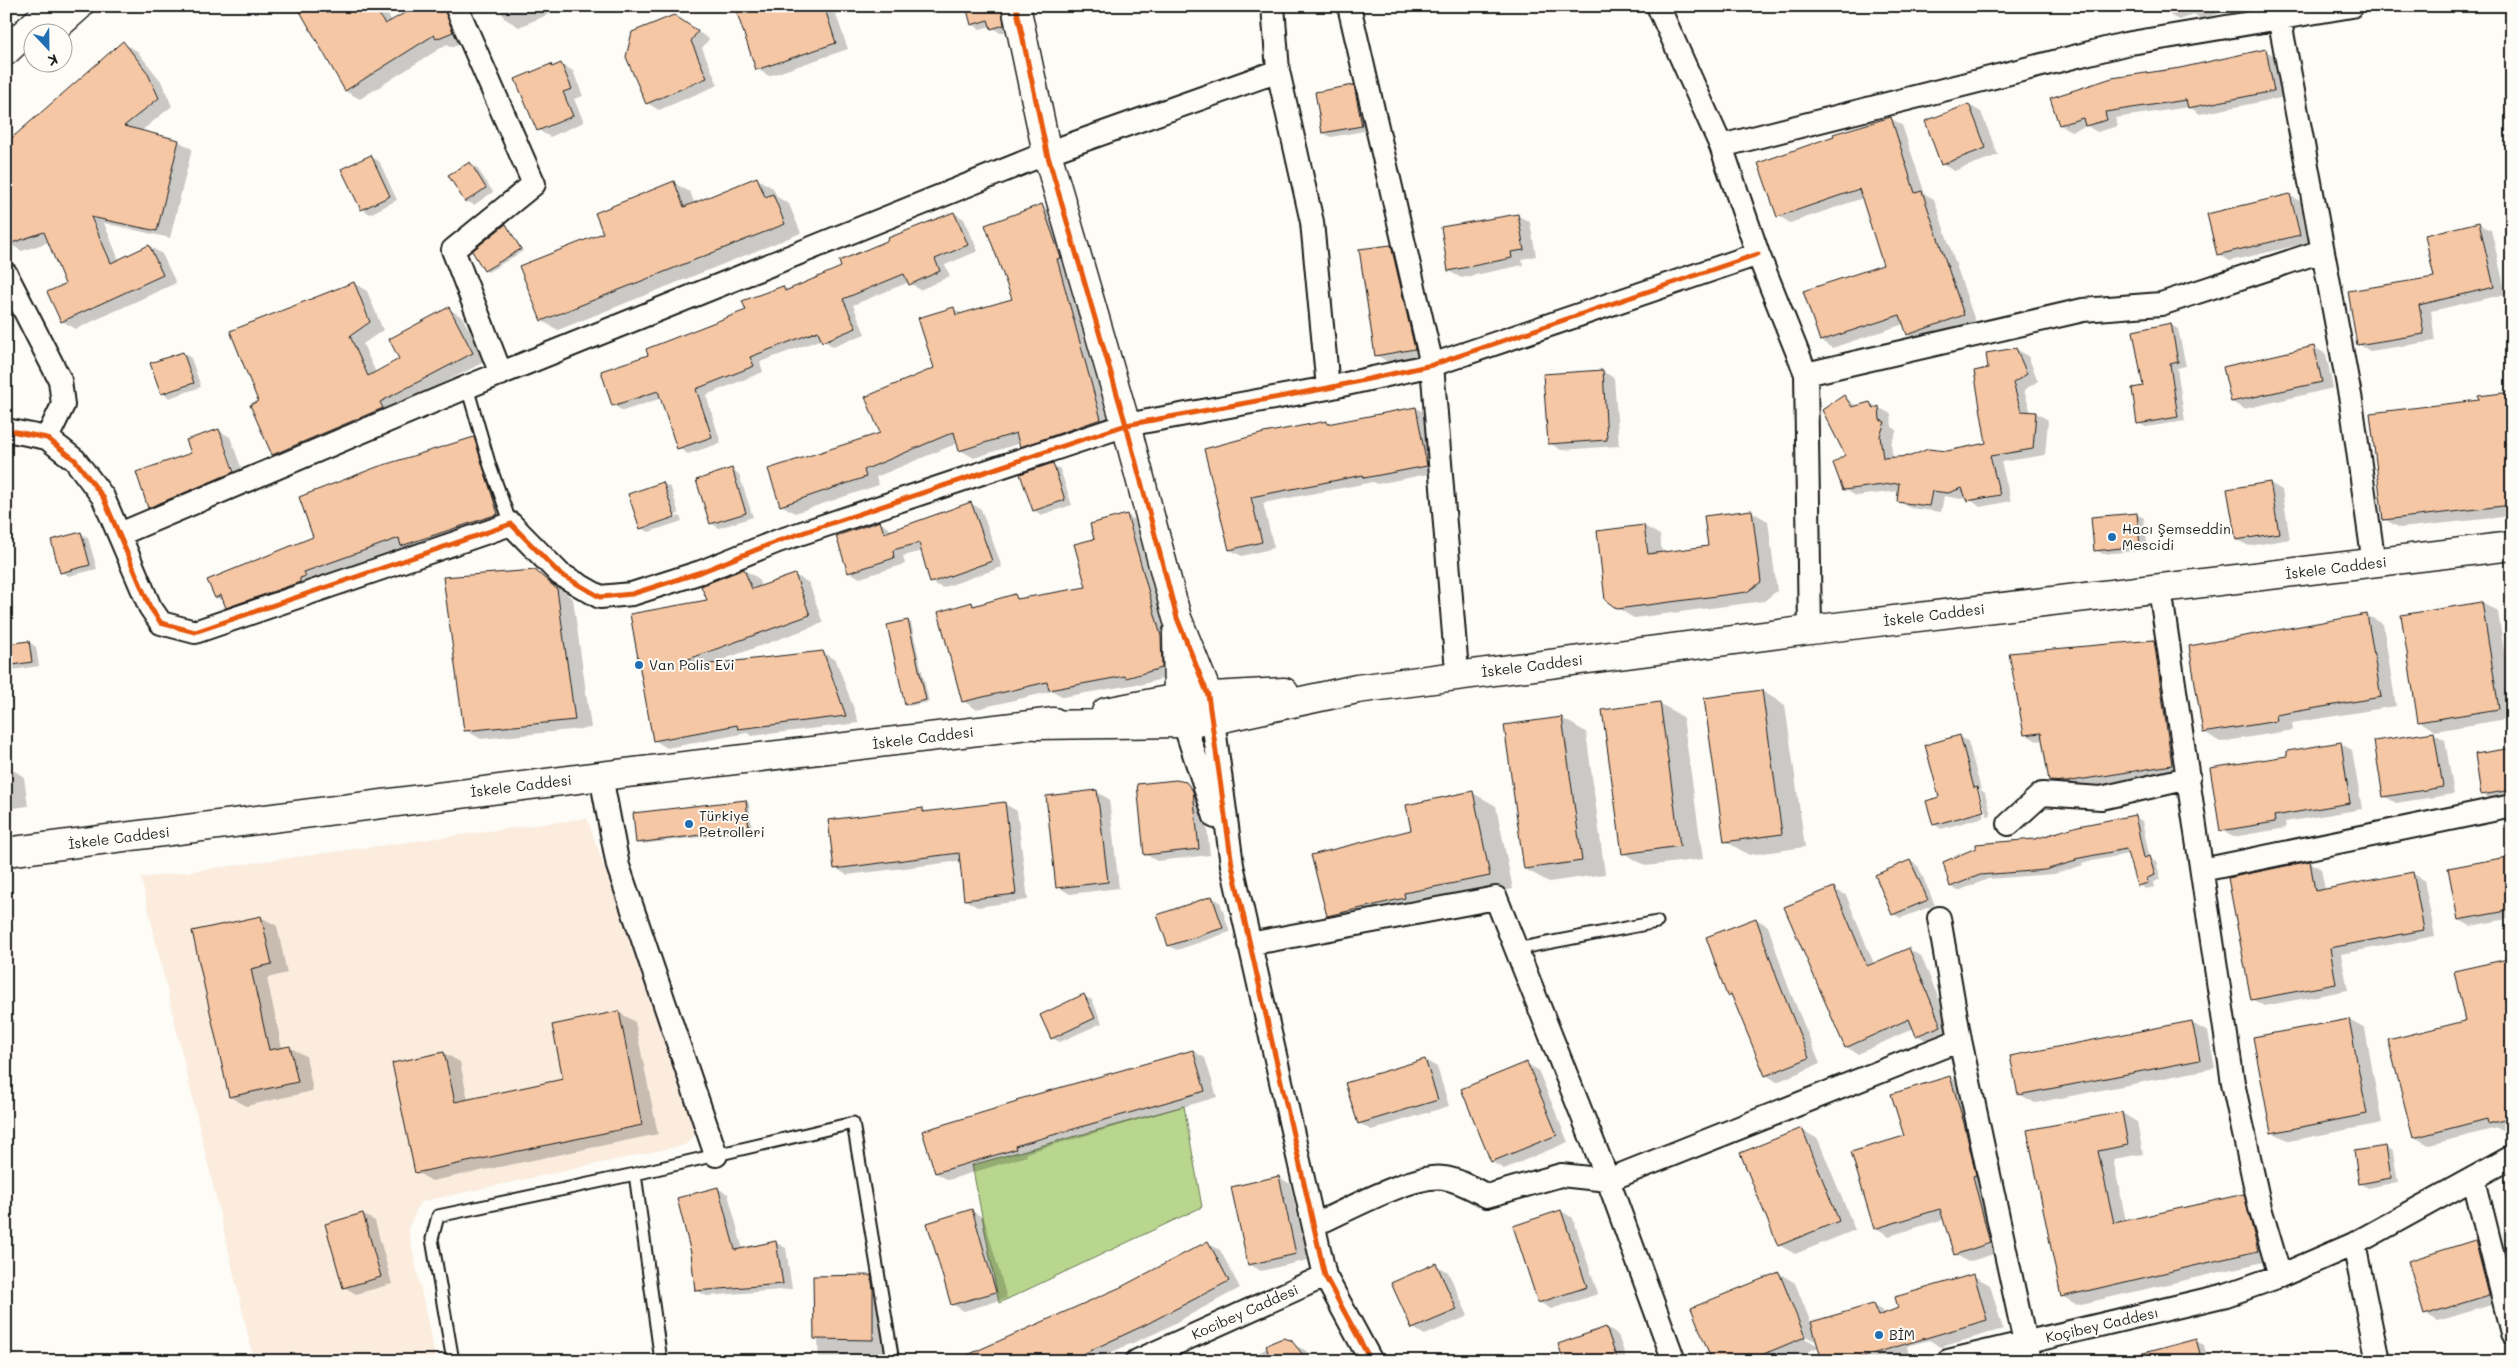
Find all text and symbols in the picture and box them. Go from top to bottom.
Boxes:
north arrow [22,22,72,72]
text: K [45,50,61,71]
place label: Hacı Şemseddin Mescidi [2122,519,2231,554]
marker: Hacı Şemseddin Mescidi [2106,531,2118,543]
street label: İskele Caddesi [2284,552,2388,583]
street label: İskele Caddesi [1882,599,1986,630]
street label: İskele Caddesi [1480,650,1584,681]
place label: Van Polis Evi [649,655,735,674]
marker: Van Polis Evi [633,659,645,671]
street label: İskele Caddesi [871,722,975,753]
street label: İskele Caddesi [469,770,573,801]
place label: Türkiye Petrolleri [699,806,765,841]
marker: Türkiye Petrolleri [683,818,695,830]
street label: İskele Caddesi [67,822,171,853]
street label: Kocibey Caddesi [1188,1279,1301,1344]
street label: Koçibey Caddesı [2044,1302,2160,1347]
place label: BİM [1889,1325,1915,1344]
marker: BİM [1873,1329,1885,1341]

